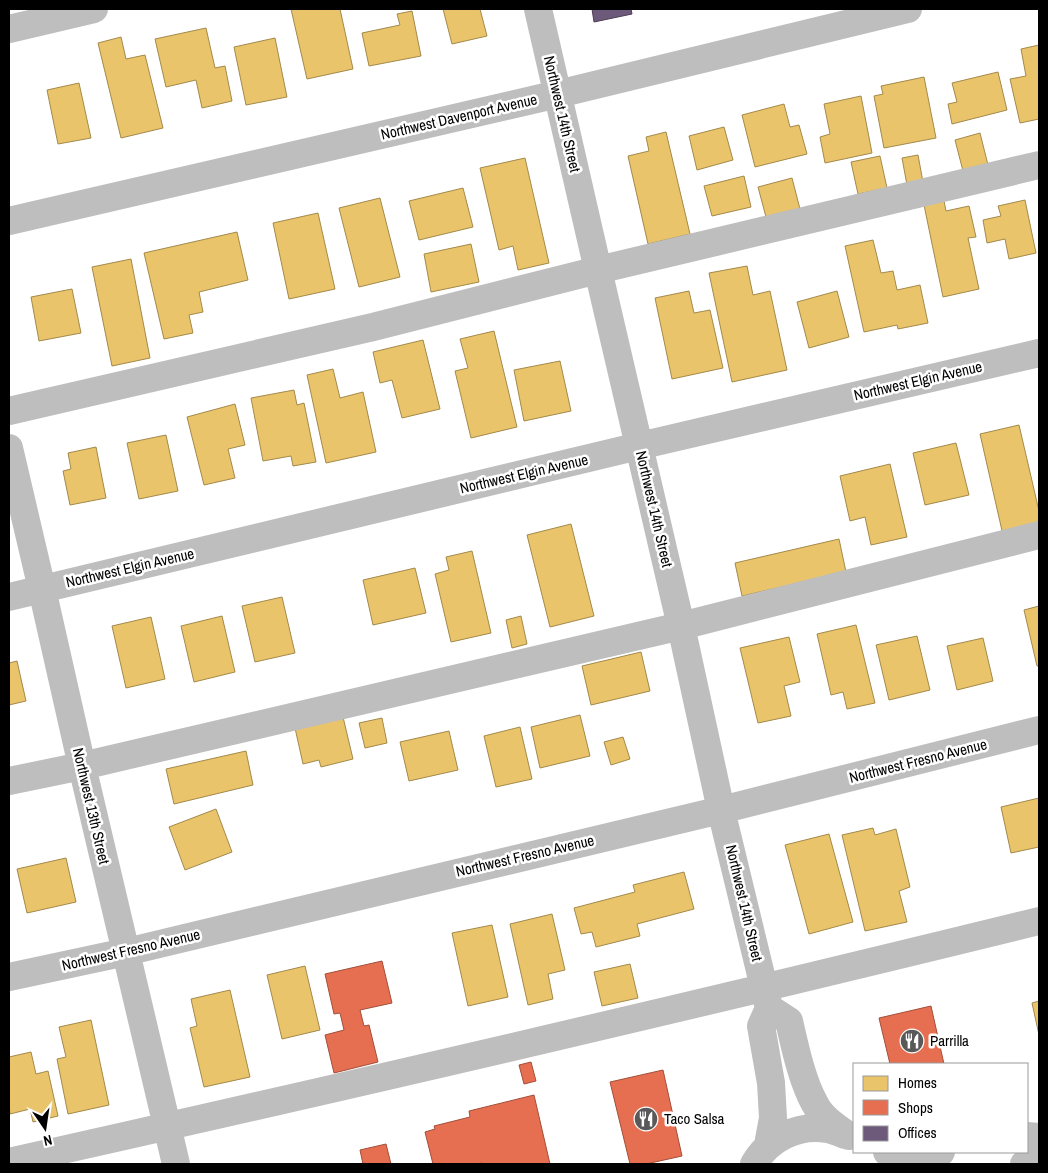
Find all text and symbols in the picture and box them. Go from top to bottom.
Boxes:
street label: Northwest 14th Street [539,54,586,175]
street label: Northwest Davenport Avenue [379,88,539,145]
street label: Northwest Elgin Avenue [852,356,984,405]
street label: Northwest Elgin Avenue [458,449,590,498]
street label: Northwest 14th Street [631,449,678,570]
street label: Northwest Elgin Avenue [64,543,196,592]
street label: Northwest Fresno Avenue [847,733,989,788]
street label: Northwest 13th Street [68,746,115,867]
street label: Northwest Fresno Avenue [454,829,596,882]
street label: Northwest 14th Street [721,843,768,964]
street label: Northwest Fresno Avenue [60,923,202,976]
restaurant icon: Parrilla [899,1028,925,1054]
place label: Parrilla [930,1030,969,1051]
legend [853,1063,1028,1153]
text: Homes [898,1072,937,1093]
text: Shops [898,1097,933,1118]
north arrow [20,1103,70,1153]
restaurant icon: Taco Salsa [633,1106,659,1132]
place label: Taco Salsa [664,1108,725,1129]
text: Offices [898,1122,937,1143]
text: N [42,1131,54,1150]

